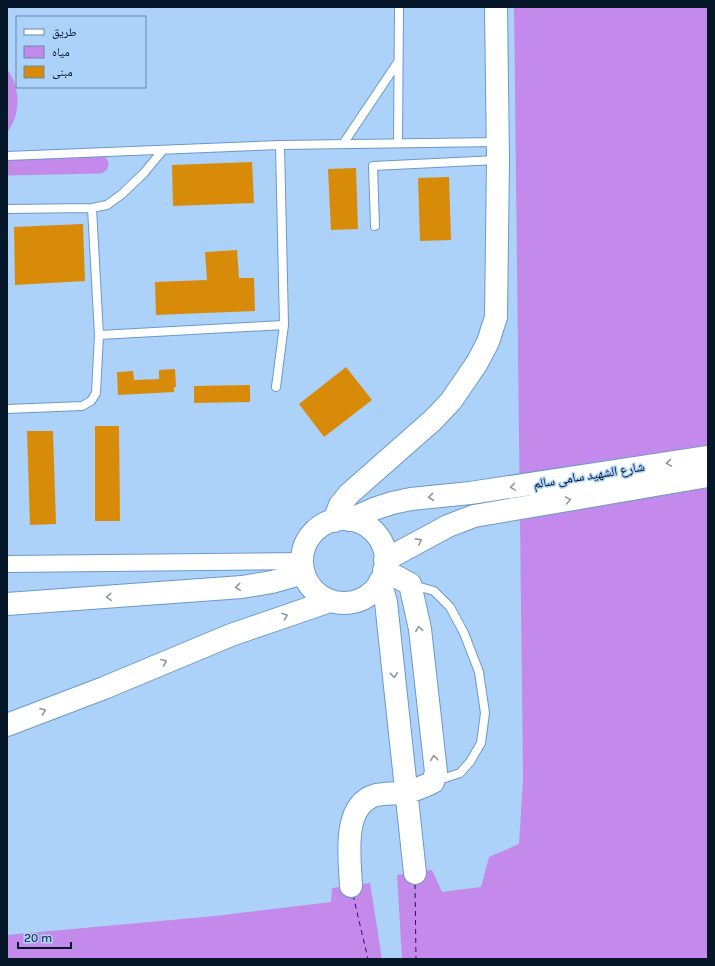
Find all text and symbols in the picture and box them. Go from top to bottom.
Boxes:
legend [16,16,146,88]
text: طريق [52,25,77,39]
text: مياه [52,45,70,59]
text: مبنى [52,65,73,79]
one-way arrow [666,458,673,467]
street label: شارع الشهيد سامى سالم [532,459,646,493]
one-way arrow [510,482,516,491]
one-way arrow [428,493,434,502]
one-way arrow [565,496,571,504]
one-way arrow [415,538,422,545]
one-way arrow [235,583,241,592]
one-way arrow [106,592,112,601]
one-way arrow [282,612,289,621]
one-way arrow [415,626,424,632]
one-way arrow [160,659,167,667]
one-way arrow [389,672,398,678]
one-way arrow [40,707,47,715]
one-way arrow [430,755,439,761]
scale bar [18,924,71,950]
text: 20 m [24,931,52,945]

